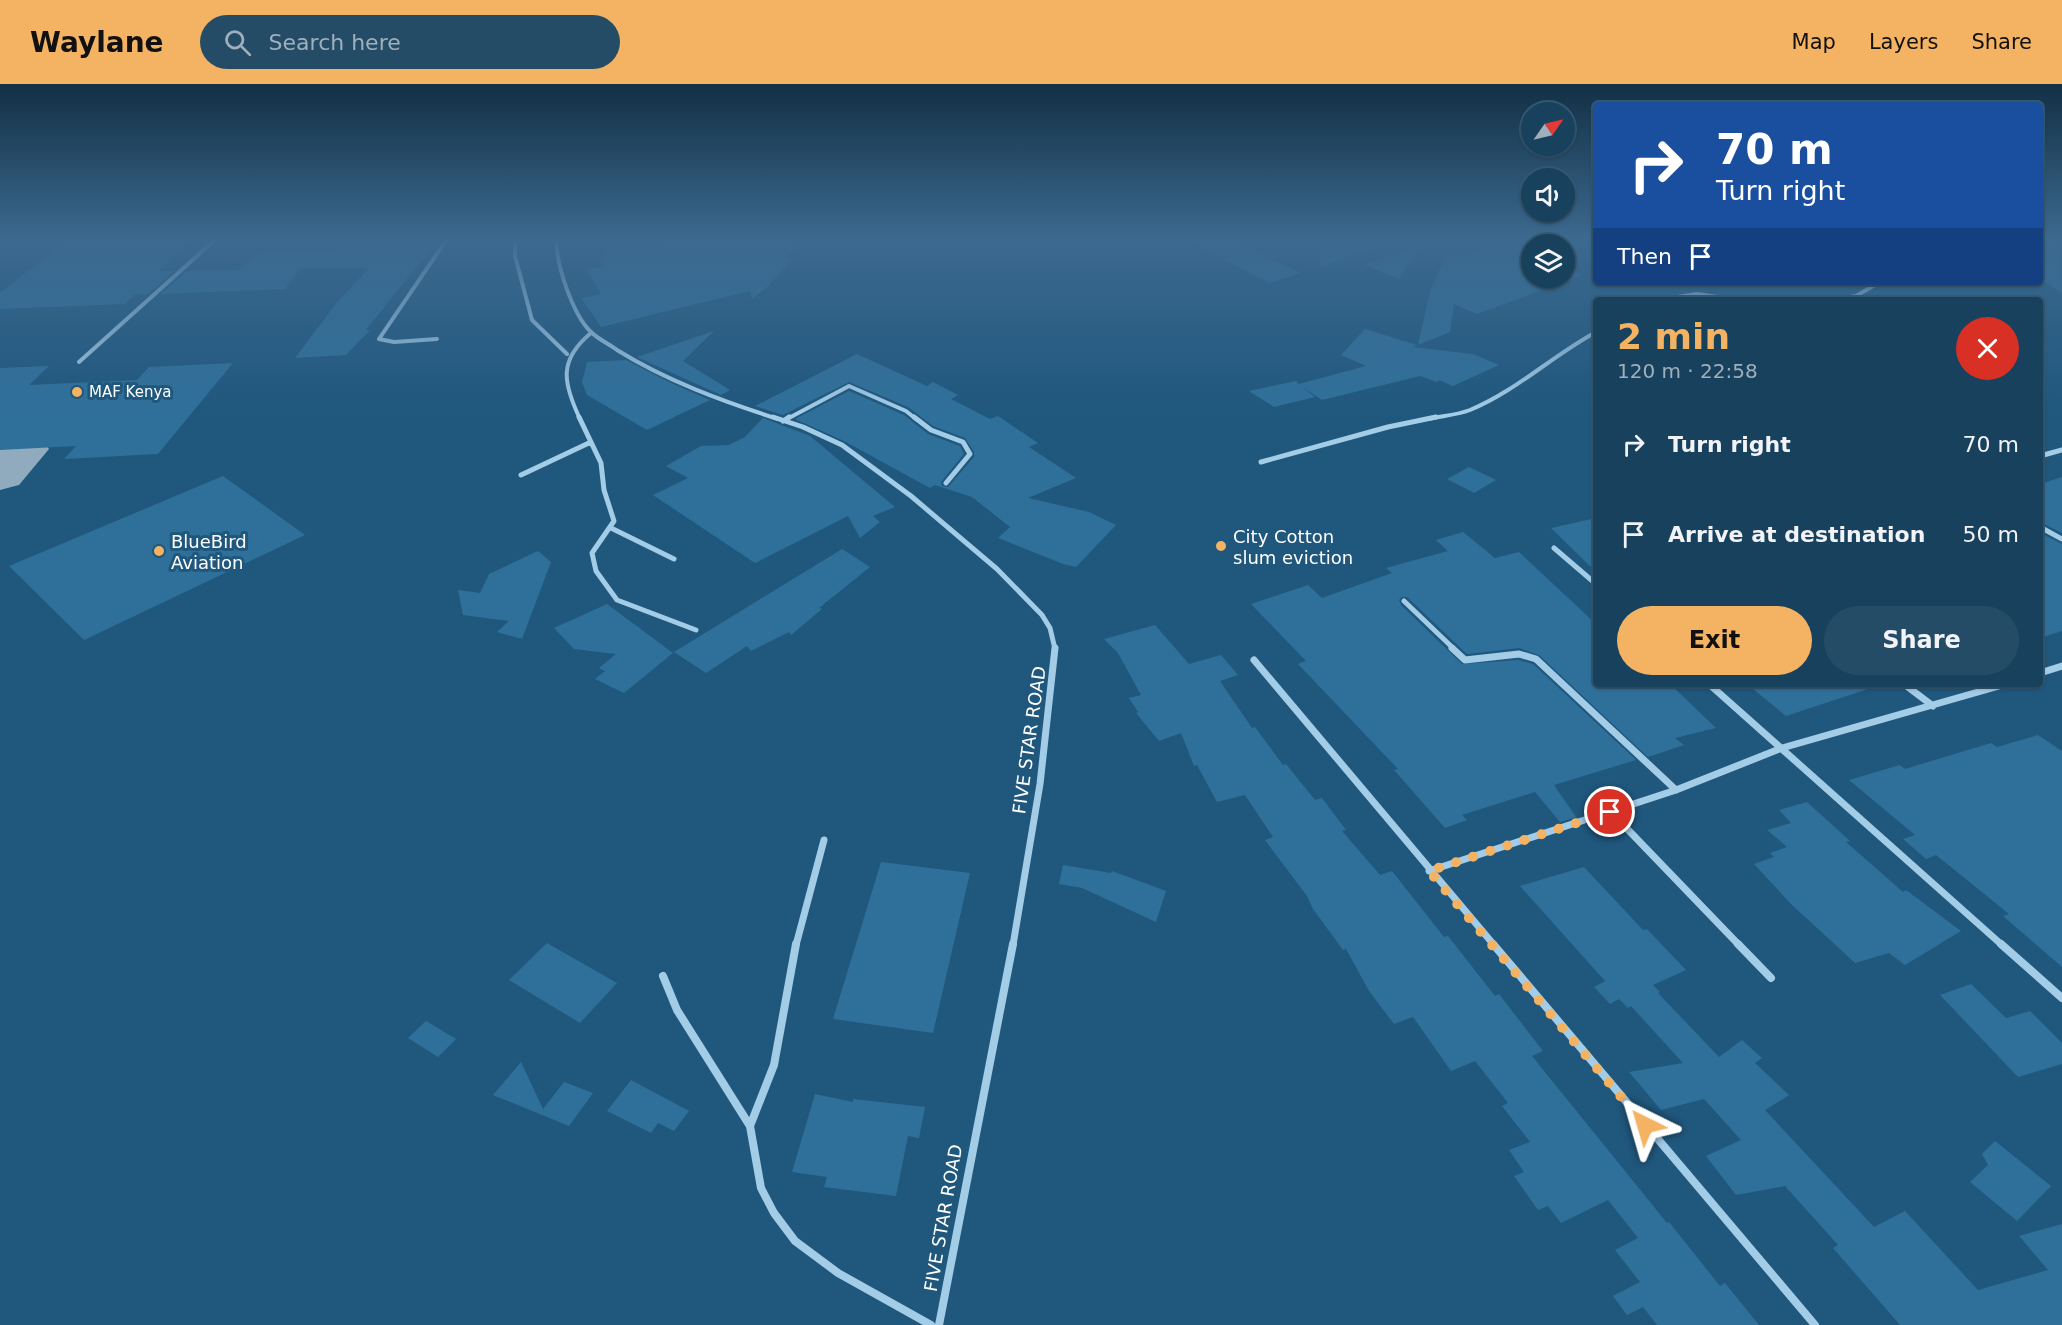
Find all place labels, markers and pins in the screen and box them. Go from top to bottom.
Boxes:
place label: MAF Kenya [89,383,172,401]
marker: MAF Kenya [70,385,84,399]
place label: City Cotton slum eviction [1233,526,1353,568]
place label: BlueBird Aviation [171,531,247,573]
marker: City Cotton slum eviction [1214,539,1228,553]
marker: BlueBird Aviation [152,544,166,558]
pin [1584,786,1635,837]

